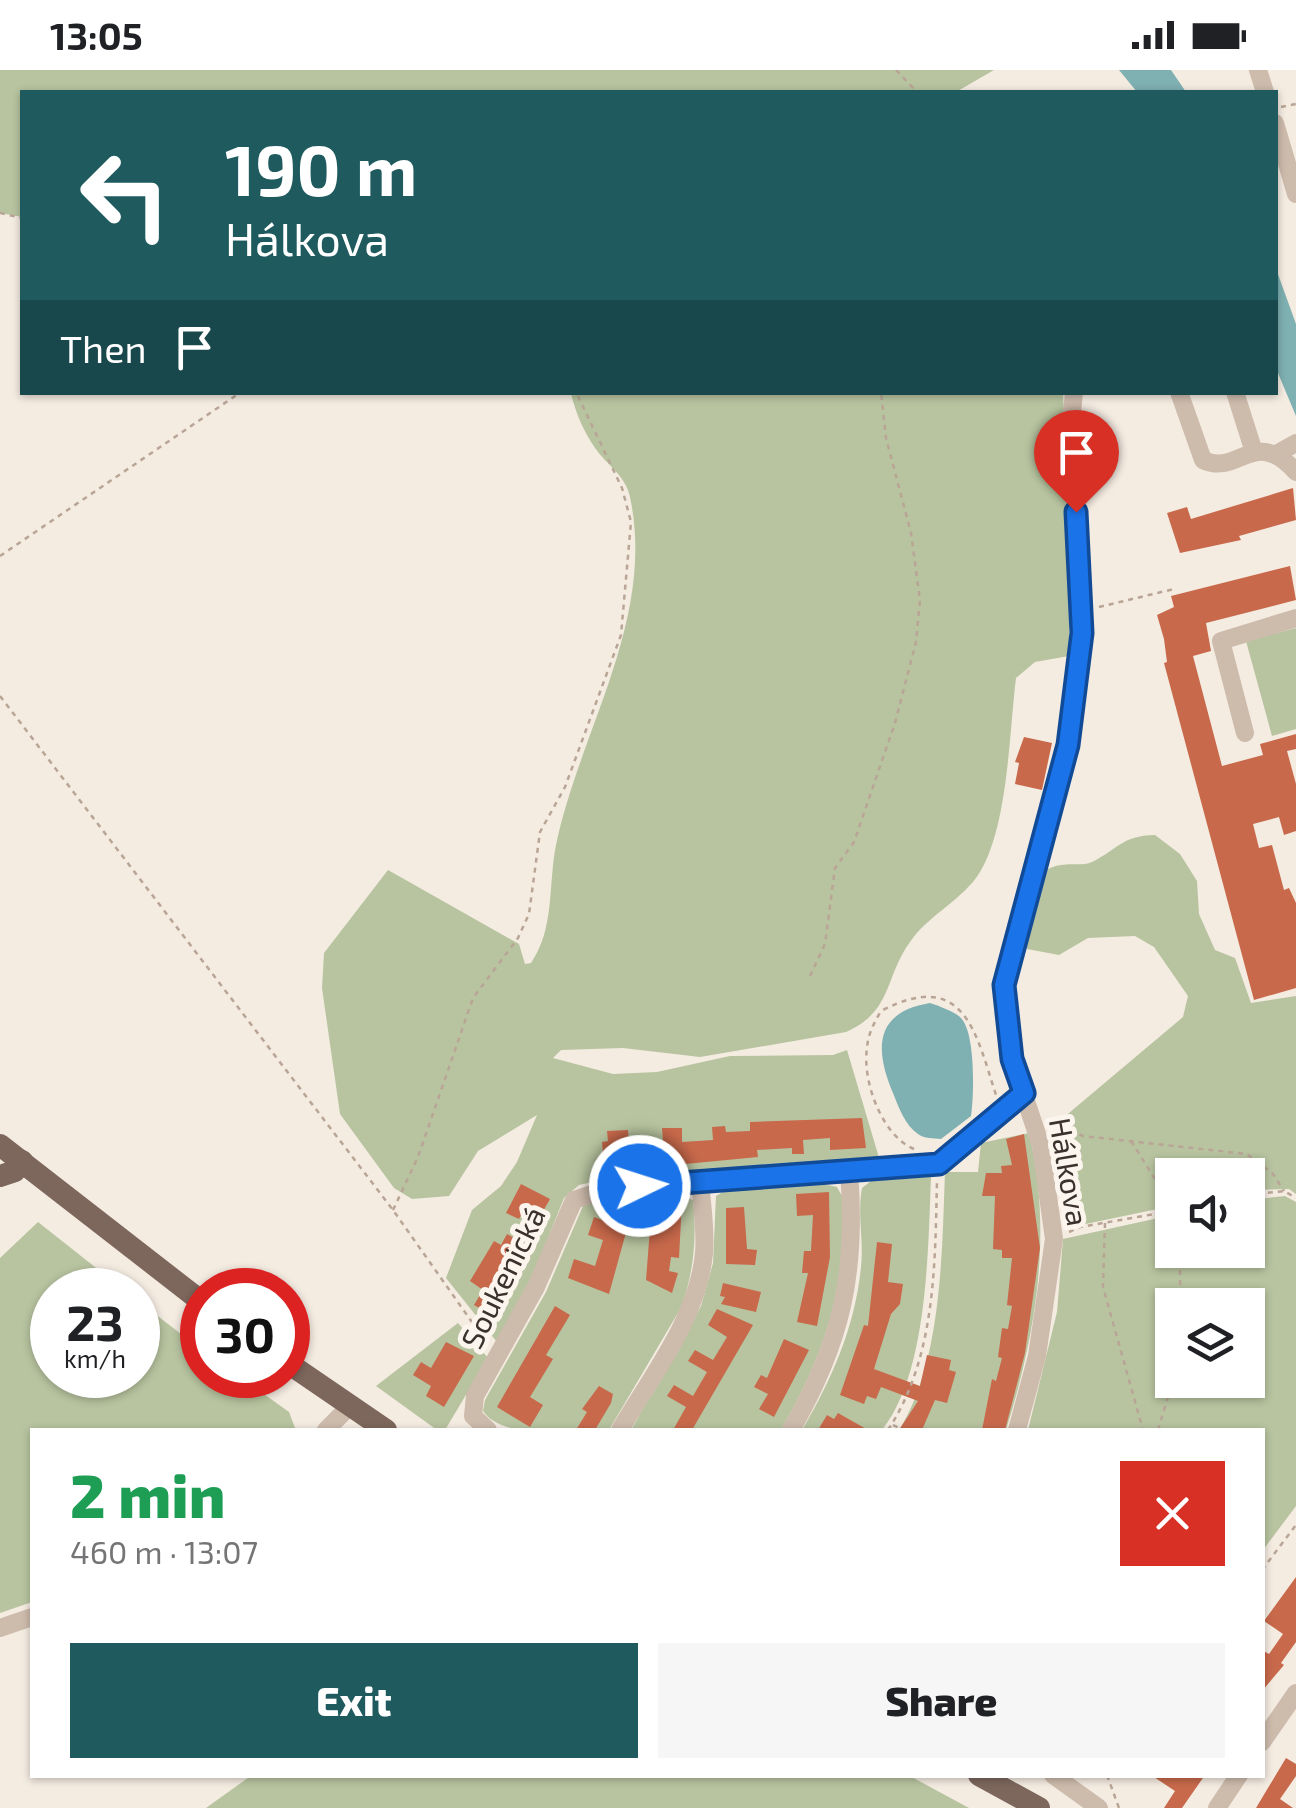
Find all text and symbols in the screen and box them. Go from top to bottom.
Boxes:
text: 13:05 [50,12,143,58]
text: 190 m [225,126,418,210]
icon: left [60,130,190,260]
text: Hálkova [225,211,389,265]
icon: arrive [167,320,222,375]
text: Then [60,325,147,371]
pin [1034,410,1119,513]
icon: arrive [1049,425,1104,480]
street label: Hálkova [1043,1115,1097,1229]
position arrow [588,1134,692,1238]
map controls [1155,1158,1265,1398]
button: sound [1155,1158,1265,1268]
street label: Soukenická [452,1200,552,1354]
speed limit sign: 30 [180,1268,310,1398]
button: layers [1155,1288,1265,1398]
text: 23 [66,1291,124,1351]
text: km/h [64,1343,126,1373]
text: 2 min [70,1458,225,1530]
button: close [1120,1461,1225,1566]
text: 460 m · 13:07 [70,1532,258,1570]
button: Exit [70,1643,638,1758]
button: Share [658,1643,1225,1758]

